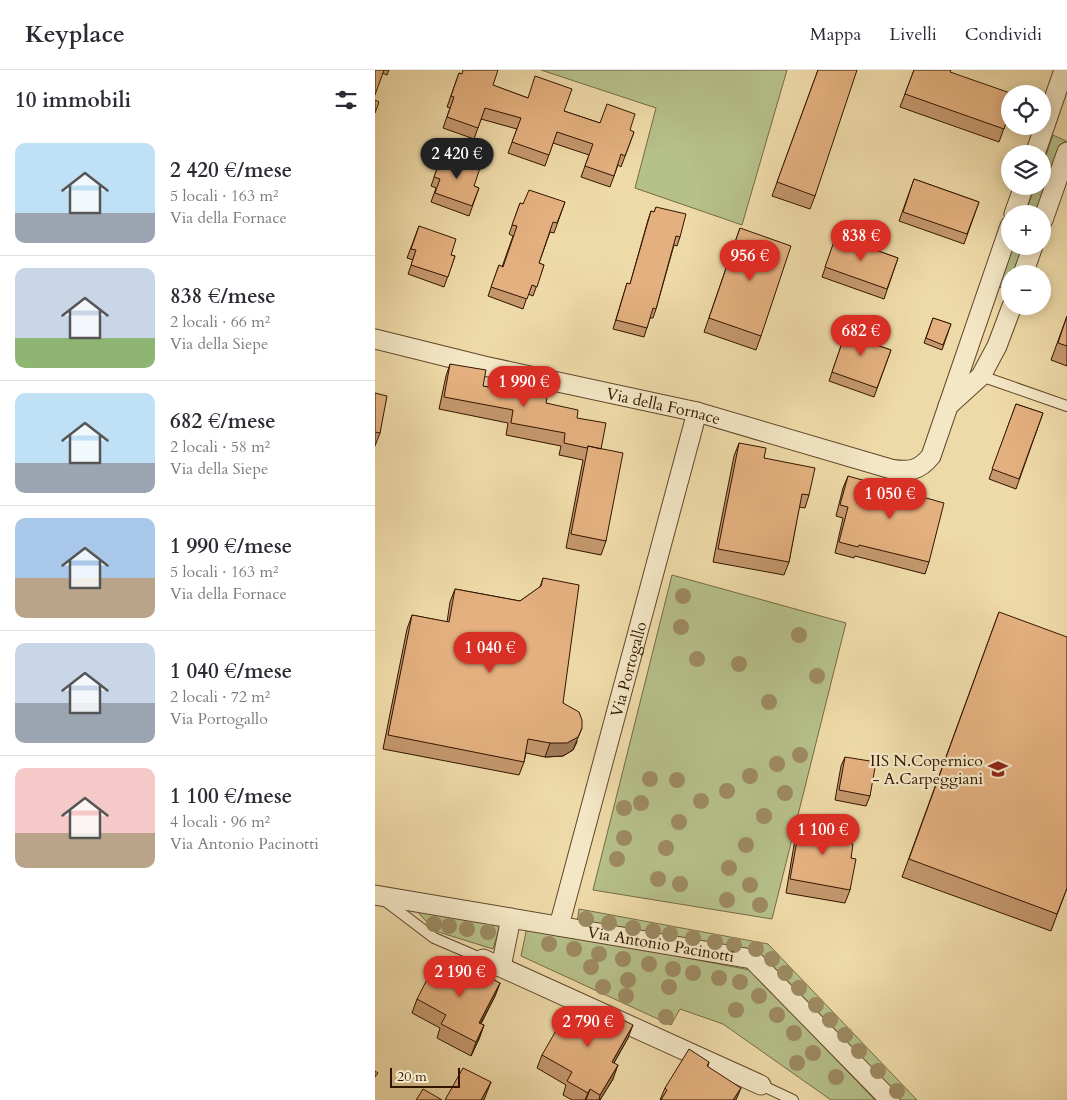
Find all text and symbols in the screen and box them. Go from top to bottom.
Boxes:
text: Keyplace [25,18,125,51]
text: Mappa [810,22,861,47]
text: Livelli [889,22,937,47]
text: Condividi [965,22,1042,47]
map controls [1001,85,1051,315]
button: locate [1001,85,1051,135]
text: 10 immobili [15,86,131,115]
icon: filters [332,86,360,114]
pin: 2 420 € [411,138,503,180]
text: 2 420 € [432,143,482,165]
button: layers [1001,145,1051,195]
text: 2 420 €/mese [170,156,292,185]
icon: home [55,163,115,223]
text: 5 locali · 163 m² [170,185,278,207]
button: + [1001,205,1051,255]
text: Via della Fornace [170,207,287,229]
pin: 838 € [826,220,896,262]
text: 838 € [842,225,880,247]
pin: 956 € [715,240,785,282]
text: 956 € [731,245,769,267]
button: − [1001,265,1051,315]
text: 838 €/mese [170,282,276,311]
icon: home [55,288,115,348]
text: 2 locali · 66 m² [170,311,270,333]
pin: 682 € [826,314,896,357]
text: 682 € [842,320,880,342]
text: Via della Siepe [170,333,268,355]
pin: 1 990 € [478,366,570,408]
text: 1 990 € [499,371,549,393]
street label: Via della Fornace [604,383,723,430]
text: 682 €/mese [170,407,276,436]
icon: home [55,413,115,473]
text: 2 locali · 58 m² [170,436,270,458]
text: Via della Siepe [170,458,268,480]
pin: 1 050 € [844,478,936,520]
text: 1 050 € [865,483,915,505]
text: 1 990 €/mese [170,532,292,561]
icon: home [55,538,115,598]
text: 5 locali · 163 m² [170,561,278,583]
text: Via della Fornace [170,583,287,605]
street label: Via Portogallo [606,619,652,719]
pin: 1 040 € [444,632,536,674]
text: 1 040 € [465,637,515,659]
text: 1 040 €/mese [170,657,292,686]
icon: home [55,663,115,723]
text: 2 locali · 72 m² [170,686,270,708]
text: Via Portogallo [170,708,268,730]
place label: IIS N.Copernico - A.Carpeggiani [870,750,983,790]
school or university icon: IIS N.Copernico - A.Carpeggiani [987,758,1009,780]
text: 1 100 €/mese [170,782,292,811]
icon: home [55,788,115,848]
text: 4 locali · 96 m² [170,811,270,833]
pin: 1 100 € [777,814,869,856]
text: 1 100 € [798,819,848,841]
text: Via Antonio Pacinotti [170,833,319,855]
street label: Via Antonio Pacinotti [586,921,736,968]
pin: 2 190 € [414,956,506,998]
text: 2 190 € [435,961,485,983]
pin: 2 790 € [542,1006,634,1048]
text: 2 790 € [563,1011,613,1033]
scale bar [390,1065,460,1088]
text: 20 m [397,1067,427,1086]

